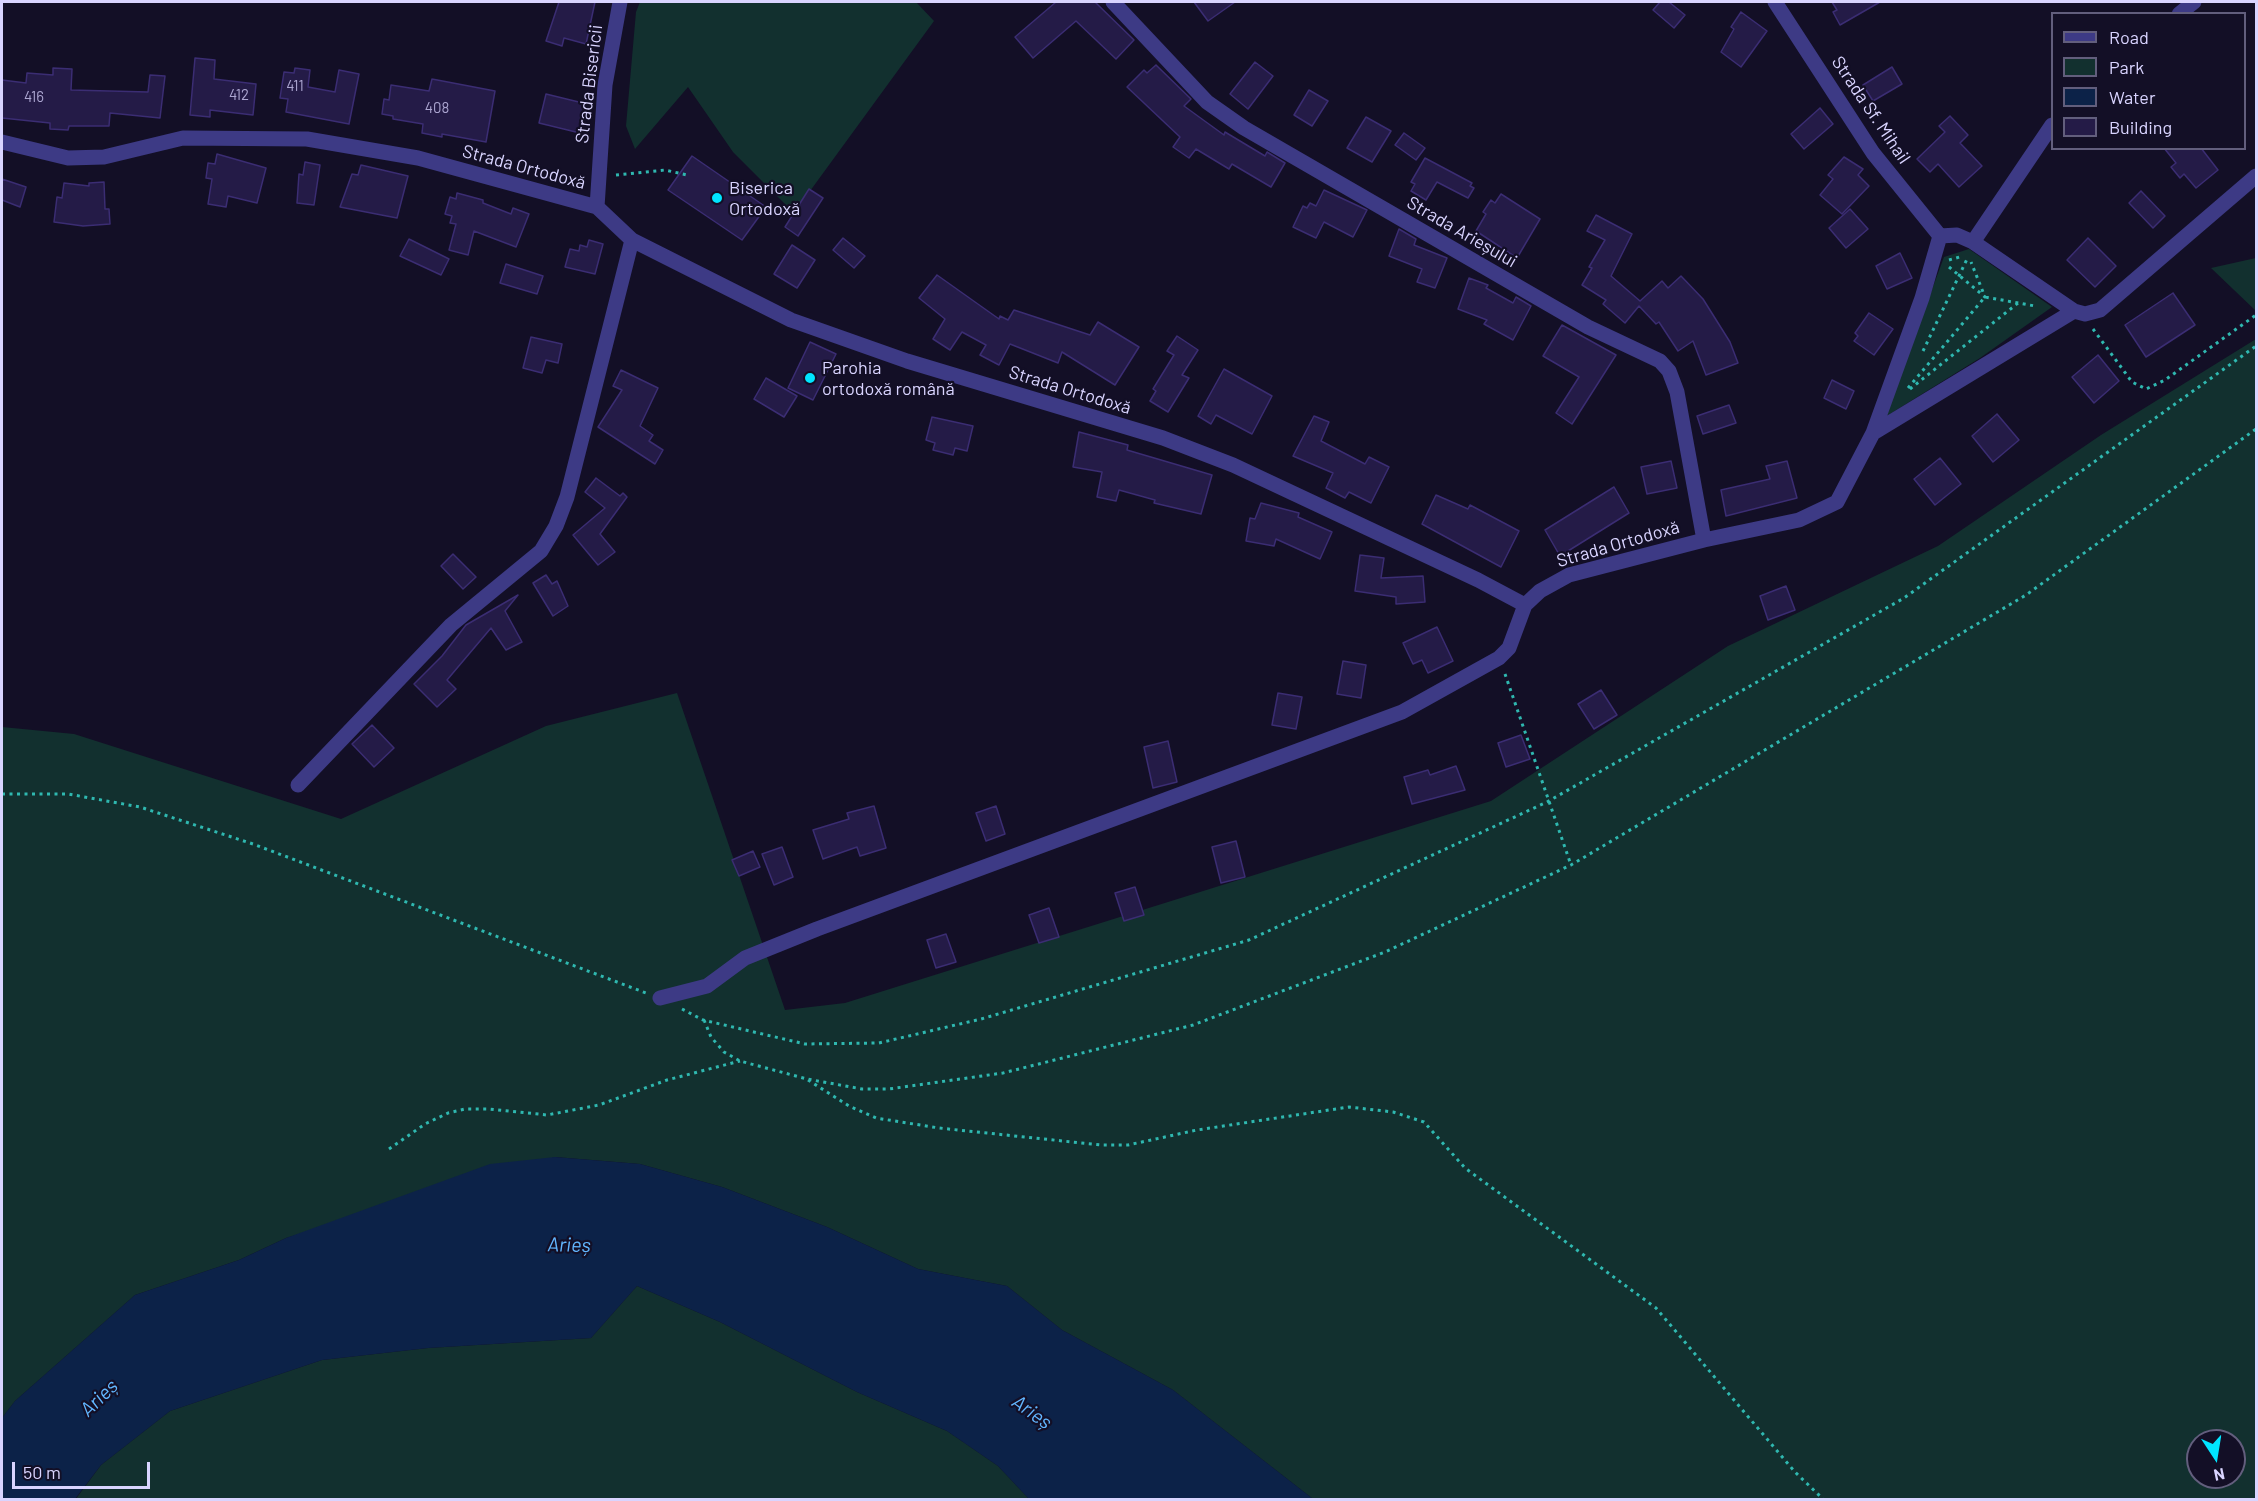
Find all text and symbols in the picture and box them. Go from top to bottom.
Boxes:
legend [2051,12,2246,150]
street label: Strada Bisericii [571,24,607,144]
text: Road [2109,26,2149,48]
street label: Strada Sf. Mihail [1827,52,1915,168]
text: Park [2109,56,2144,78]
house number: 411 [286,77,304,95]
house number: 412 [229,86,249,104]
text: Water [2109,86,2156,108]
house number: 416 [24,88,44,106]
house number: 408 [425,99,449,117]
text: Building [2109,116,2172,138]
street label: Strada Ortodoxă [460,140,588,194]
place label: Biserica Ortodoxă [729,177,800,219]
marker: Biserica Ortodoxă [710,191,724,205]
street label: Strada Arieșului [1403,192,1521,272]
place label: Parohia ortodoxă română [822,357,955,400]
street label: Strada Ortodoxă [1006,361,1134,419]
marker: Parohia ortodoxă română [803,371,817,385]
street label: Strada Ortodoxă [1554,516,1682,572]
water label: Arieș [547,1233,591,1257]
water label: Arieș [75,1374,123,1422]
water label: Arieș [1007,1390,1057,1434]
north arrow [2186,1429,2246,1489]
scale bar [15,1450,153,1488]
text: 50 m [23,1461,61,1483]
text: N [2212,1465,2227,1486]

